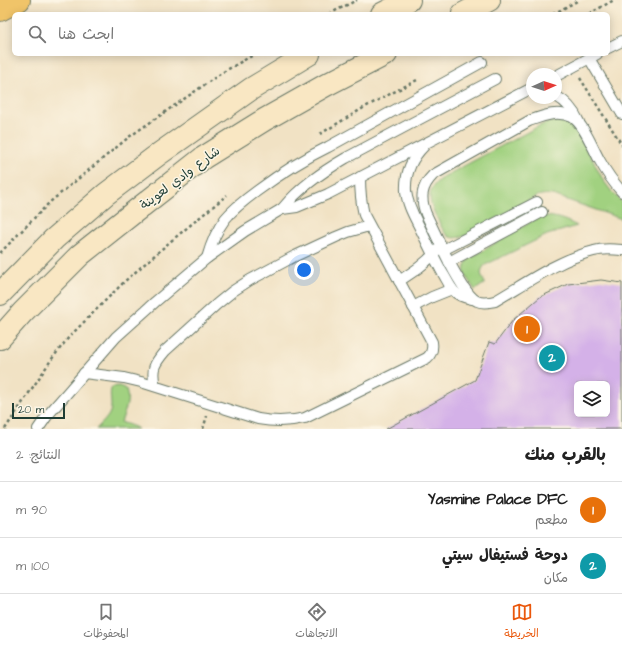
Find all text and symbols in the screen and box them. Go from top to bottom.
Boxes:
search box [12,12,610,56]
icon: search [26,23,48,45]
text: ابحث هنا [58,24,114,45]
north arrow [526,68,562,104]
street label: شارع وادي لعوينة [136,142,224,214]
your location [294,260,314,280]
pin: 1 [514,314,540,344]
pin: 2 [539,343,565,373]
map controls [574,381,610,417]
button: layers [574,381,610,417]
scale bar [12,401,65,420]
text: 20 m [18,402,44,417]
text: بالقرب منك [525,443,606,467]
text: النتائج: 2 [16,446,61,464]
text: Yasmine Palace DFC [428,489,568,510]
text: 90 m [16,501,47,519]
text: 1 [592,501,594,519]
text: مطعم [535,511,568,529]
text: دوحة فستيفال سيتي [442,545,568,566]
text: 100 m [16,557,49,575]
text: 2 [589,557,597,575]
text: مكان [544,569,568,587]
tab: المحفوظات [83,601,129,643]
tab: الاتجاهات [295,601,338,643]
tab: الخريطة [504,601,539,643]

